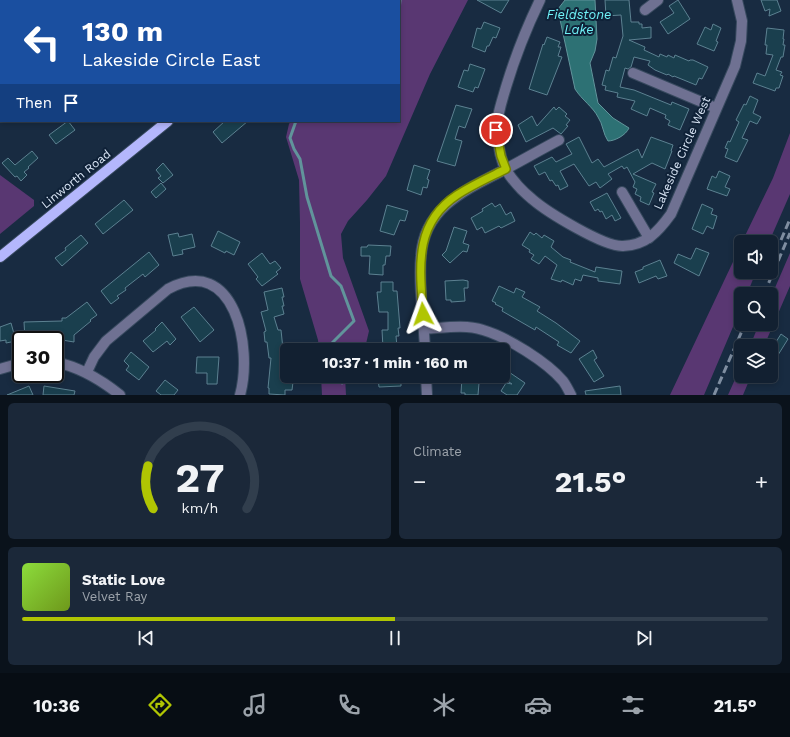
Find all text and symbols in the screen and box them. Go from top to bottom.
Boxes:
water label: Fieldstone Lake [547,7,611,37]
text: 130 m [82,15,163,48]
icon: left [16,16,68,68]
text: Lakeside Circle East [82,49,260,70]
icon: arrive [60,92,82,114]
text: Then [16,94,52,112]
street label: Lakeside Circle West [651,94,713,212]
pin [479,113,513,147]
icon: arrive [485,119,507,141]
street label: Linworth Road [39,147,113,211]
map controls [734,235,778,383]
button: sound [734,235,778,279]
button: search [734,287,778,331]
position arrow [402,293,444,335]
speed limit sign: 30 [12,331,64,383]
button: layers [734,339,778,383]
text: 10:37 · 1 min · 160 m [322,354,468,372]
text: Climate [413,444,462,459]
text: 27 [175,453,224,502]
text: 21.5° [555,464,626,499]
text: − [413,469,426,494]
text: + [755,469,768,494]
text: km/h [181,500,218,516]
text: Static Love [82,571,165,589]
text: Velvet Ray [82,589,147,604]
icon: previous [135,627,157,649]
icon: pause [384,627,406,649]
icon: next [633,627,655,649]
icon: directions [146,691,174,719]
icon: music [241,691,269,719]
icon: phone [335,691,363,719]
icon: climate [430,691,458,719]
icon: car [524,691,552,719]
icon: filters [619,691,647,719]
text: 10:36 [33,695,80,716]
text: 21.5° [714,695,757,716]

